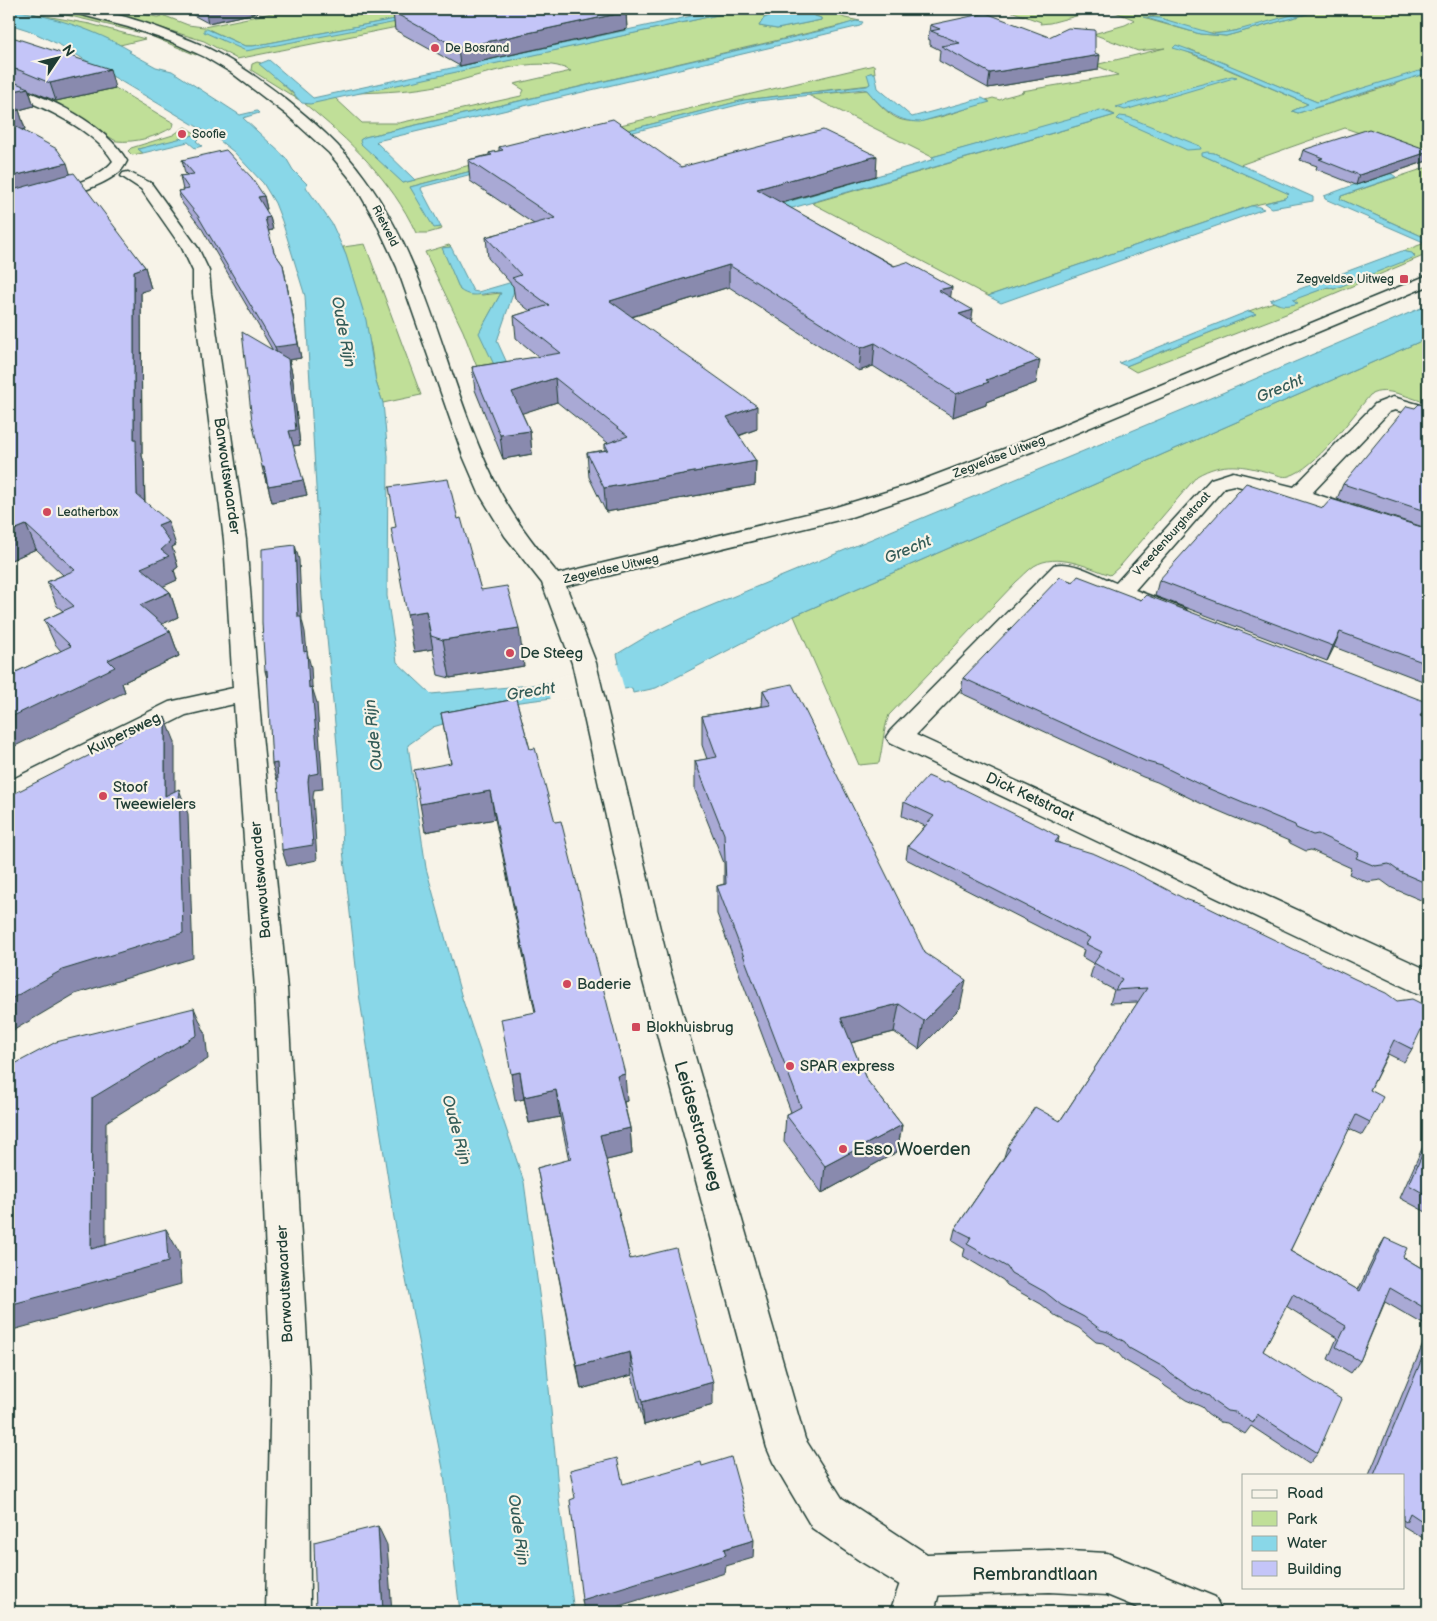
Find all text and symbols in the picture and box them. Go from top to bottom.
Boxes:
north arrow [32,32,82,82]
place label: De Bosrand [445,41,510,56]
text: N [58,42,78,60]
marker: De Bosrand [429,42,441,54]
place label: Soofie [192,127,226,142]
marker: Soofie [176,128,188,140]
street label: Rietveld [368,203,402,249]
place label: Zegveldse Uitweg [1296,272,1394,287]
marker: Zegveldse Uitweg [1398,273,1410,285]
water label: Oude Rijn [327,295,359,369]
water label: Grecht [1254,370,1307,407]
street label: Barwoutswaarder [209,416,245,536]
street label: Zegveldse Uitweg [950,433,1047,482]
street label: Vreedenburghstraat [1130,488,1214,579]
place label: Leatherbox [57,505,118,520]
marker: Leatherbox [41,506,53,518]
water label: Grecht [882,531,935,568]
street label: Zegveldse Uitweg [561,551,660,587]
place label: De Steeg [520,644,583,663]
marker: De Steeg [504,647,516,659]
water label: Grecht [505,679,558,705]
water label: Oude Rijn [361,698,387,772]
street label: Kuipersweg [84,708,164,760]
street label: Dick Ketstraat [983,768,1078,826]
place label: Stoof Tweewielers [113,778,196,814]
marker: Stoof Tweewielers [97,790,109,802]
street label: Barwoutswaarder [246,820,276,939]
place label: Baderie [577,975,631,994]
marker: Baderie [561,978,573,990]
place label: Blokhuisbrug [646,1018,734,1037]
marker: Blokhuisbrug [630,1021,642,1033]
place label: SPAR express [800,1057,895,1076]
street label: Leidsestraatweg [669,1059,727,1193]
marker: SPAR express [784,1060,796,1072]
water label: Oude Rijn [438,1093,474,1167]
place label: Esso Woerden [853,1139,971,1160]
marker: Esso Woerden [837,1143,849,1155]
street label: Barwoutswaarder [272,1224,298,1343]
legend [1242,1474,1404,1588]
text: Road [1287,1484,1323,1503]
water label: Oude Rijn [504,1493,532,1567]
text: Park [1287,1510,1318,1529]
text: Water [1287,1534,1327,1553]
text: Building [1287,1560,1342,1579]
street label: Rembrandtlaan [972,1564,1098,1585]

